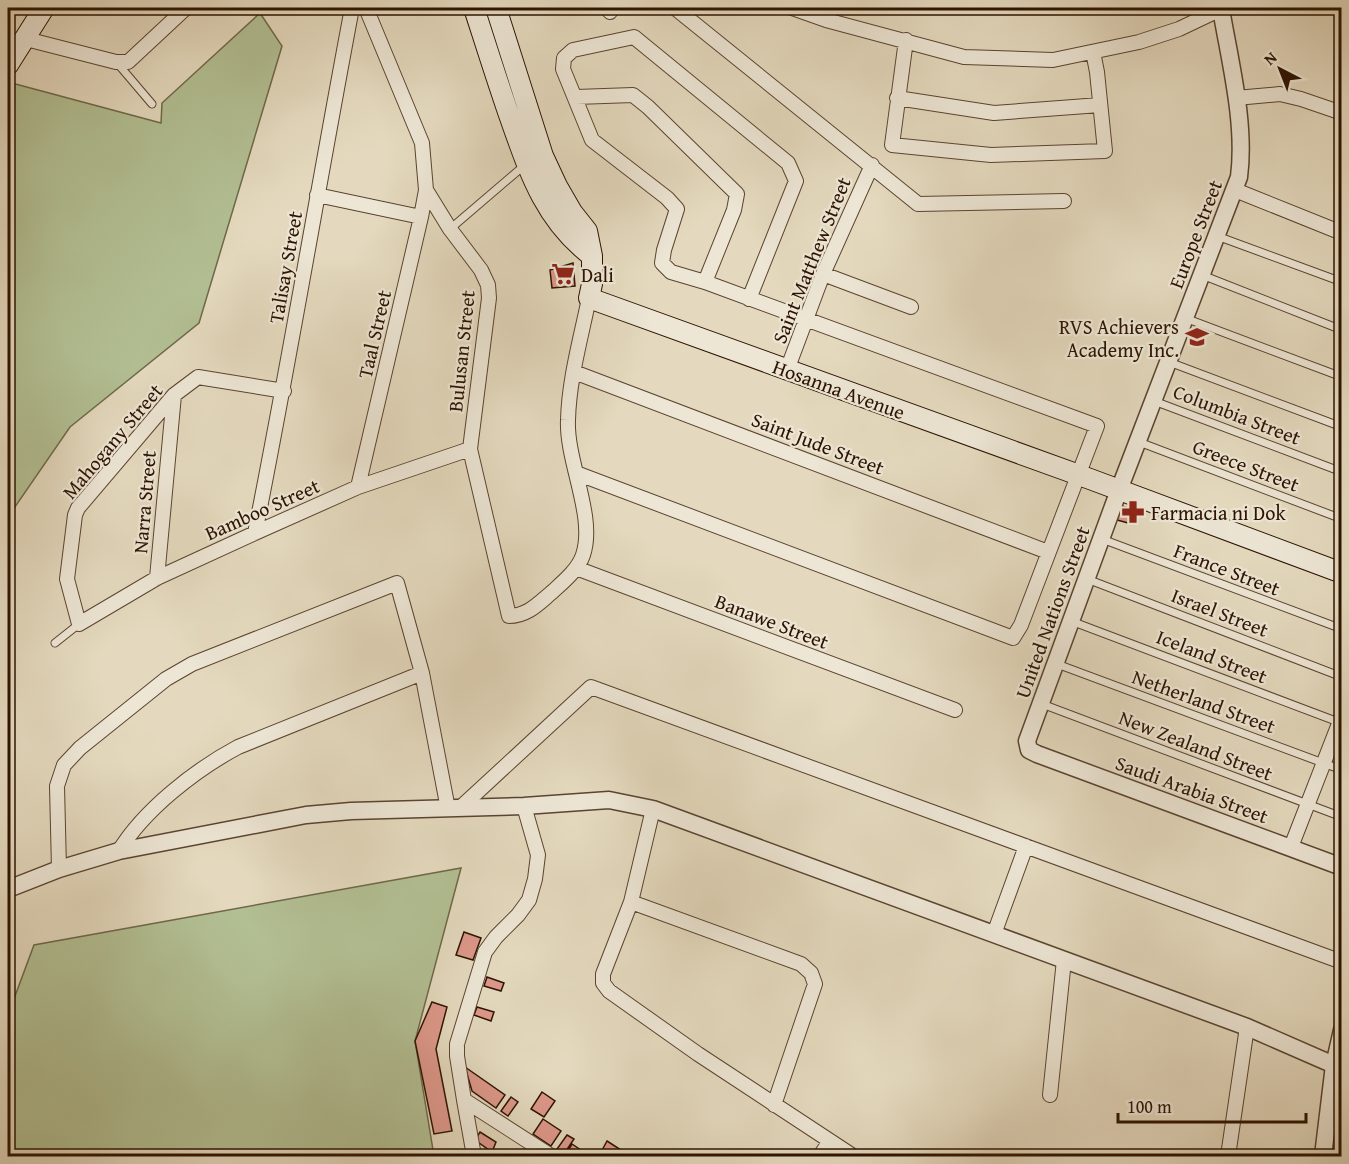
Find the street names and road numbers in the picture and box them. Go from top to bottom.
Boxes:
street label: Saint Matthew Street [764,172,858,348]
street label: Europe Street [1161,175,1229,293]
street label: Talisay Street [261,209,309,325]
street label: Taal Street [350,287,398,381]
street label: Bulusan Street [440,289,482,413]
street label: Hosanna Avenue [769,352,909,426]
street label: Columbia Street [1169,376,1305,452]
street label: Mahogany Street [55,377,169,505]
street label: Saint Jude Street [748,404,888,482]
street label: Greece Street [1189,431,1303,499]
street label: Narra Street [125,449,163,555]
street label: Bamboo Street [200,471,324,547]
street label: United Nations Street [1007,522,1097,702]
street label: France Street [1170,535,1284,603]
street label: Israel Street [1167,580,1273,644]
street label: Banawe Street [711,586,833,656]
street label: Iceland Street [1152,622,1272,690]
street label: Netherland Street [1128,662,1280,740]
street label: New Zealand Street [1115,702,1277,788]
street label: Saudi Arabia Street [1111,748,1273,830]

